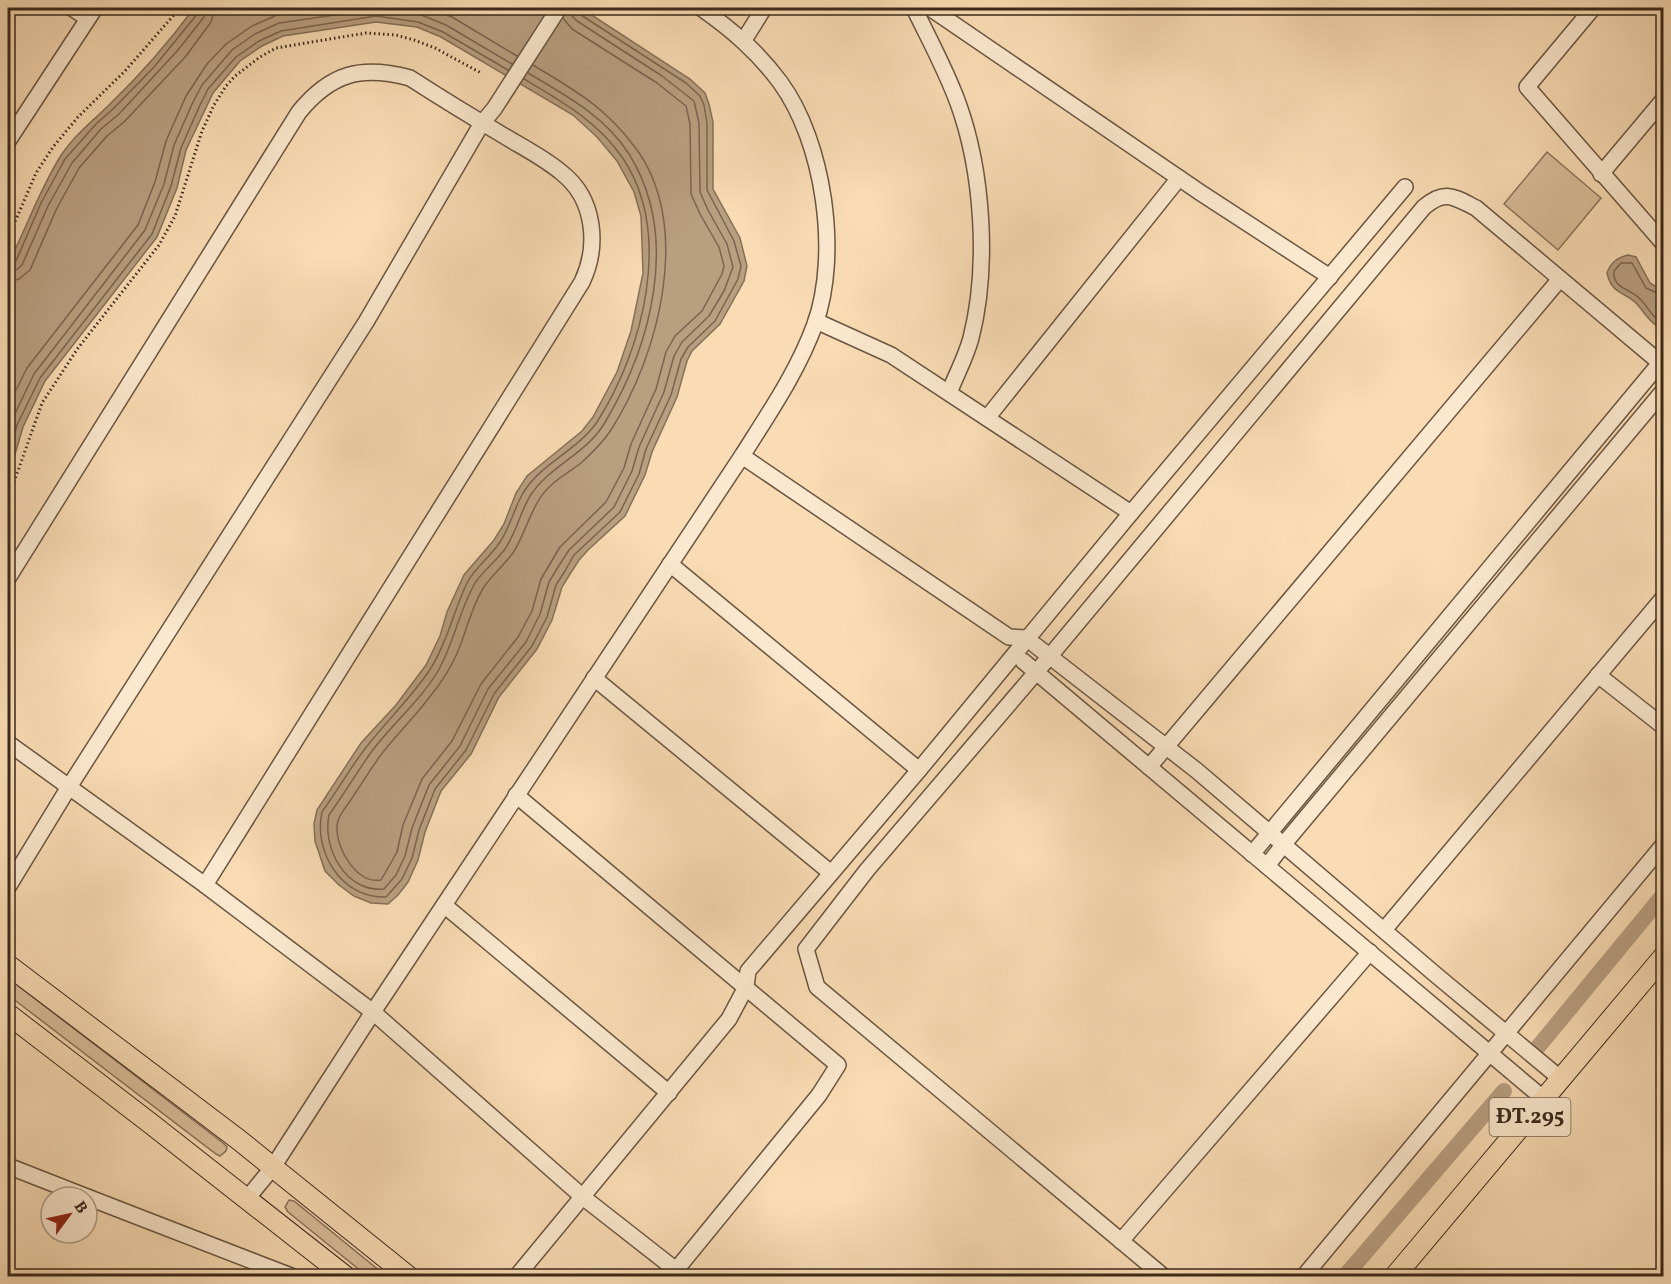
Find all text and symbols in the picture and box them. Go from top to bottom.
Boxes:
road number: ĐT.295 [1490,1098,1570,1136]
north arrow [39,1185,99,1245]
text: B [68,1197,92,1219]

